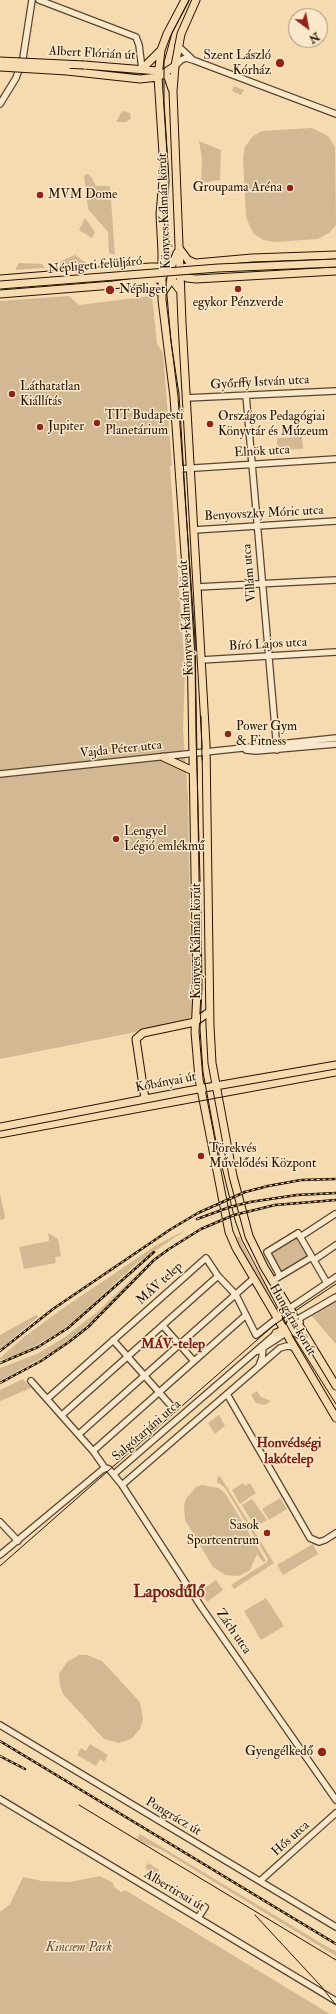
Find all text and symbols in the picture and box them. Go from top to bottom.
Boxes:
north arrow [288,8,328,48]
text: N [306,30,322,46]
street label: Albert Flórián út [48,44,136,64]
place label: Szent László Kórház [203,48,271,79]
marker: Szent László Kórház [274,57,286,69]
street label: Könyves Kálmán körút [155,153,175,269]
place label: Groupama Aréna [193,180,282,196]
marker: Groupama Aréna [285,183,295,193]
place label: MVM Dome [48,187,117,203]
marker: MVM Dome [35,190,45,200]
street label: Népligeti felüljáró [47,254,143,278]
place label: Népliget [119,282,165,298]
marker: Népliget [104,284,116,296]
marker: egykor Pénzverde [233,284,243,294]
place label: egykor Pénzverde [193,295,283,311]
street label: Győrffy István utca [210,373,310,393]
place label: Láthatatlan Kiállítás [20,379,80,410]
marker: Láthatatlan Kiállítás [7,389,17,399]
place label: TIT Budapesti Planetárium [105,408,183,439]
place label: Országos Pedagógiai Könyvtár és Múzeum [218,409,328,440]
marker: TIT Budapesti Planetárium [92,418,102,428]
place label: Jupiter [48,419,84,435]
marker: Országos Pedagógiai Könyvtár és Múzeum [205,419,215,429]
marker: Jupiter [35,422,45,432]
street label: Elnök utca [234,443,290,461]
street label: Benyovszky Móric utca [204,503,324,525]
street label: Villám utca [240,543,260,603]
street label: Könyves Kálmán körút [176,560,198,676]
street label: Bíró Lajos utca [228,635,308,655]
place label: Power Gym & Fitness [236,719,297,750]
marker: Power Gym & Fitness [223,729,233,739]
street label: Vajda Péter utca [79,738,163,762]
place label: Lengyel Légió emlékmű [124,824,205,855]
marker: Lengyel Légió emlékmű [111,834,121,844]
street label: Könyves Kálmán körút [189,883,205,999]
street label: Kőbányai út [134,1069,198,1097]
place label: Törekvés Művelődési Központ [209,1141,316,1172]
marker: Törekvés Művelődési Központ [196,1151,206,1161]
street label: MÁV telep [134,1259,186,1309]
street label: Hungária körút [265,1281,319,1359]
district label: MÁV-telep [141,1337,205,1353]
street label: Salgótarjáni utca [110,1397,184,1465]
district label: Honvédségi lakótelep [257,1436,321,1468]
place label: Sasok Sportcentrum [187,1518,259,1549]
marker: Sasok Sportcentrum [262,1528,272,1538]
district label: Laposdűlő [133,1583,205,1603]
street label: Zách utca [212,1606,254,1658]
place label: Gyengélkedő [245,1744,313,1760]
marker: Gyengélkedő [316,1746,328,1758]
street label: Pongrácz út [142,1794,204,1840]
street label: Hős utca [269,1818,313,1860]
street label: Albertirsai út [141,1867,207,1915]
park label: Kincsem Park [46,1940,112,1956]

